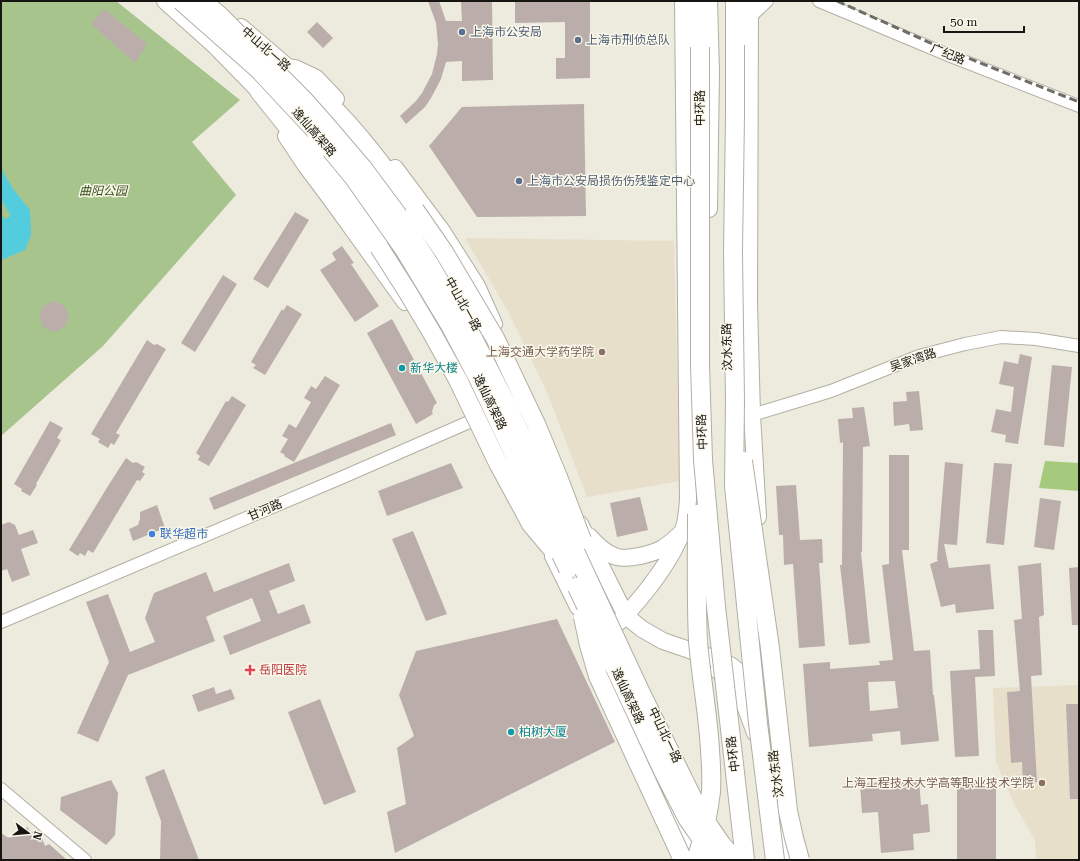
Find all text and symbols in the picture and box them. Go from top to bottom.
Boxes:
scale bar [944,8,1024,34]
text: 50 m [950,15,977,29]
street label: 中山北一路 [239,24,293,74]
place label: 上海市公安局 [470,25,542,39]
marker: 上海市公安局 [457,27,467,37]
place label: 上海市刑侦总队 [586,33,670,47]
marker: 上海市刑侦总队 [573,35,583,45]
street label: 广纪路 [929,41,967,67]
street label: 中环路 [693,90,707,126]
street label: 逸仙高架路 [289,105,339,159]
place label: 上海市公安局损伤伤残鉴定中心 [527,174,695,188]
marker: 上海市公安局损伤伤残鉴定中心 [514,176,524,186]
park label: 曲阳公园 [79,184,129,198]
street label: 中山北一路 [442,275,484,333]
street label: 汶水东路 [720,323,734,371]
place label: 上海交通大学药学院 [486,345,594,359]
street label: 吴家湾路 [888,346,938,374]
marker: 上海交通大学药学院 [597,347,607,357]
place label: 新华大楼 [410,361,458,375]
marker: 新华大楼 [397,363,407,373]
street label: 逸仙高架路 [471,372,509,432]
street label: 中环路 [694,414,710,450]
street label: 甘河路 [246,497,284,523]
place label: 联华超市 [160,527,208,541]
marker: 联华超市 [147,529,157,539]
place label: 岳阳医院 [259,663,307,677]
marker: 岳阳医院 [244,664,256,676]
street label: 逸仙高架路 [609,666,647,726]
street label: 中山北一路 [646,705,684,765]
place label: 柏树大厦 [519,725,567,739]
marker: 柏树大厦 [506,727,516,737]
street label: 中环路 [724,735,742,773]
street label: 汶水东路 [766,749,786,799]
place label: 上海工程技术大学高等职业技术学院 [842,776,1034,790]
marker: 上海工程技术大学高等职业技术学院 [1037,778,1047,788]
north arrow [8,813,48,853]
text: N [30,830,45,842]

